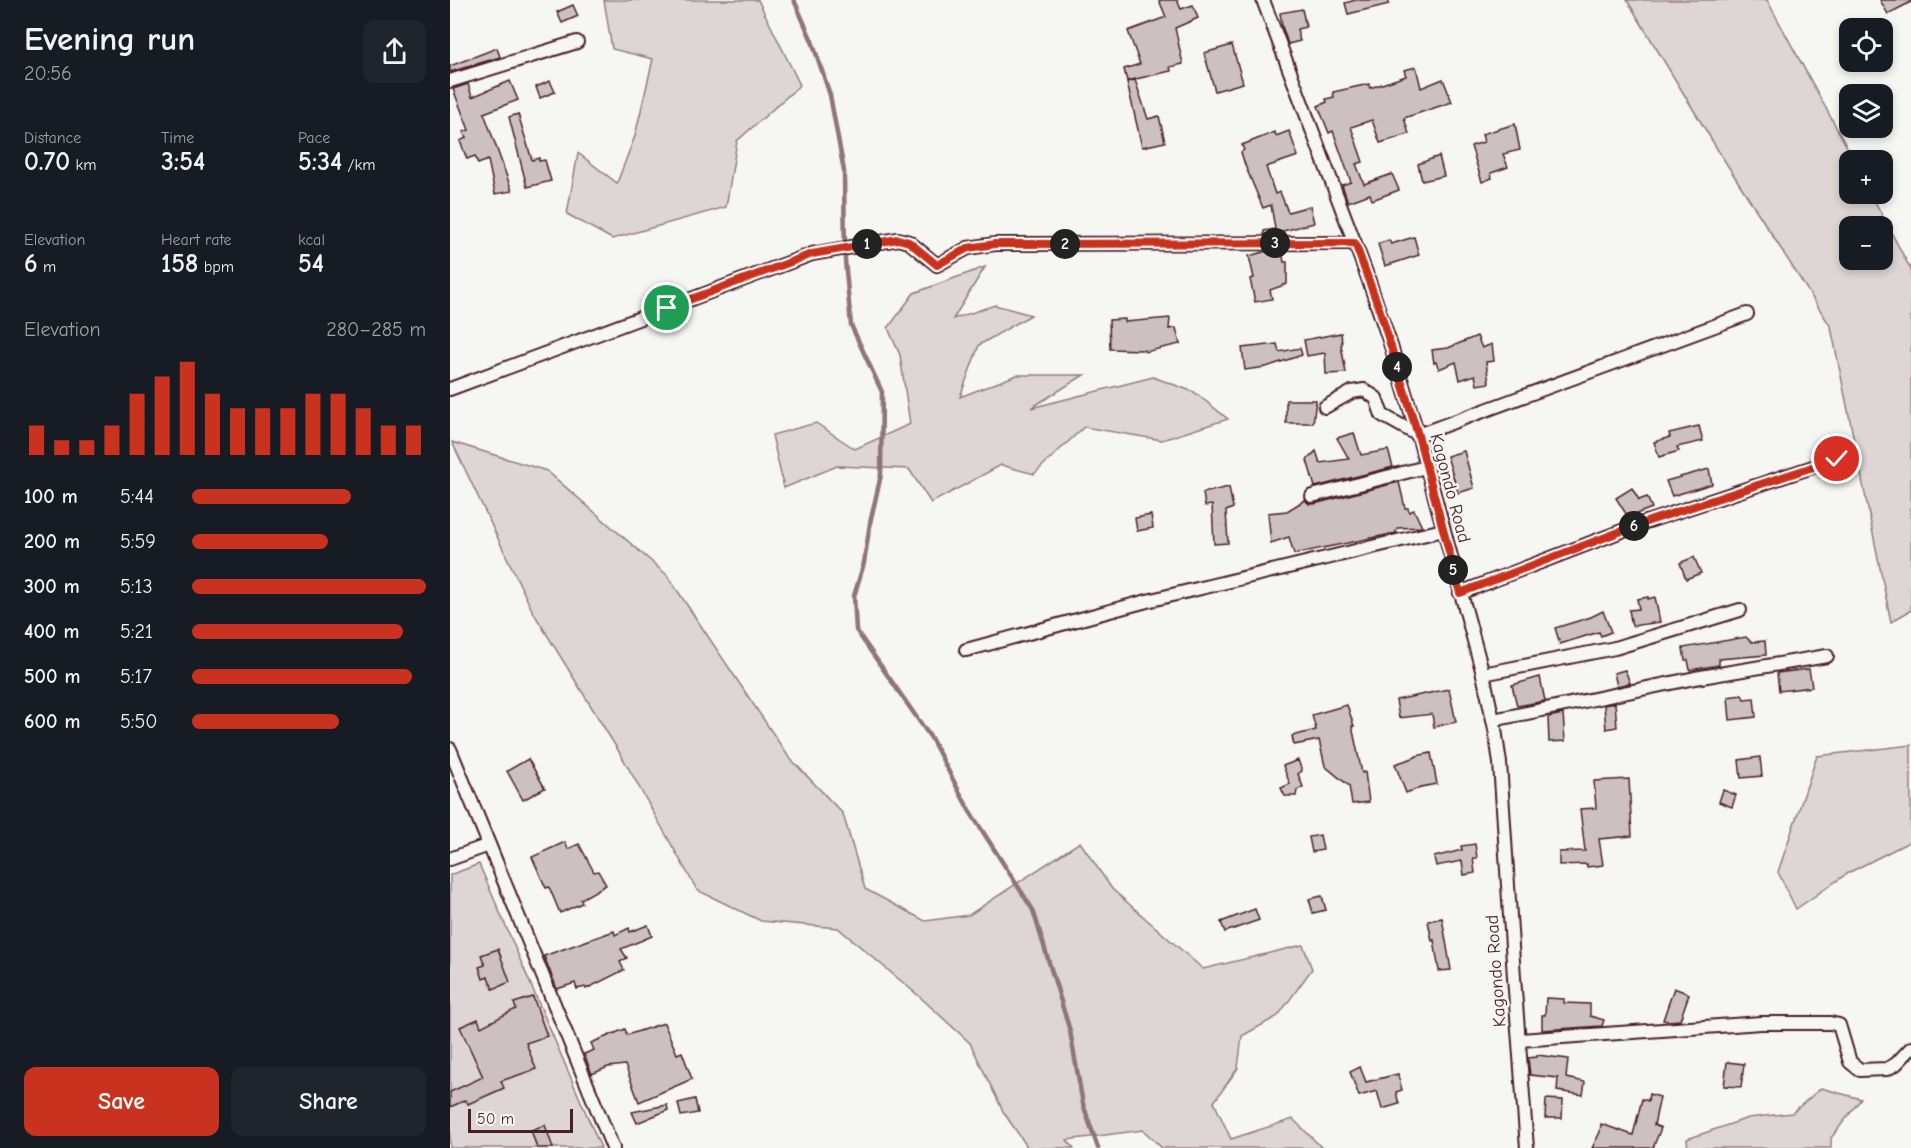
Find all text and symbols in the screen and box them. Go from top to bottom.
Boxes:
map controls [1839,18,1893,270]
button: locate [1839,18,1893,72]
text: Evening run [24,20,195,58]
button: share [363,20,426,83]
text: 20:56 [24,62,72,85]
button: layers [1839,84,1893,138]
text: Distance [24,129,81,147]
text: Time [161,129,194,147]
text: Pace [298,129,330,147]
text: 0.70 [24,147,70,177]
text: 3:54 [161,147,205,177]
text: 5:34 [298,147,342,177]
button: + [1839,150,1893,204]
text: km [70,156,96,174]
text: /km [342,156,376,174]
button: − [1839,216,1893,270]
pin: 3 [1260,228,1290,258]
pin: 1 [852,229,882,259]
pin: 2 [1050,229,1080,259]
text: Elevation [24,231,85,249]
text: Heart rate [161,231,232,249]
text: kcal [298,231,325,249]
text: 3 [1271,234,1279,252]
text: 1 [864,235,870,253]
text: 2 [1061,235,1069,253]
text: 6 [24,249,38,279]
text: 158 [161,249,198,279]
text: 54 [298,249,324,279]
text: m [38,258,56,276]
text: bpm [198,258,234,276]
pin [641,282,692,333]
icon: arrive [650,291,683,324]
text: Elevation [24,318,101,341]
text: 280–285 m [326,318,426,341]
pin: 4 [1382,352,1412,382]
text: 4 [1393,358,1401,376]
street label: Kagondo Road [1425,431,1475,545]
pin [1811,433,1862,484]
icon: check [1820,442,1853,475]
text: 100 m [24,485,78,508]
text: 5:44 [120,485,154,508]
pin: 6 [1619,511,1649,541]
text: 6 [1630,517,1638,535]
text: 200 m [24,530,80,553]
text: 5:59 [120,530,156,553]
pin: 5 [1438,555,1468,585]
text: 5 [1449,561,1457,579]
text: 300 m [24,575,80,598]
text: 5:13 [120,575,153,598]
text: 400 m [24,620,79,643]
text: 5:21 [120,620,153,643]
text: 500 m [24,665,81,688]
text: 5:17 [120,665,152,688]
text: 600 m [24,710,80,733]
text: 5:50 [120,710,157,733]
street label: Kagondo Road [1482,914,1510,1028]
button: Save [24,1067,219,1136]
button: Share [231,1067,426,1136]
scale bar [468,1106,573,1134]
text: 50 m [477,1110,514,1128]

